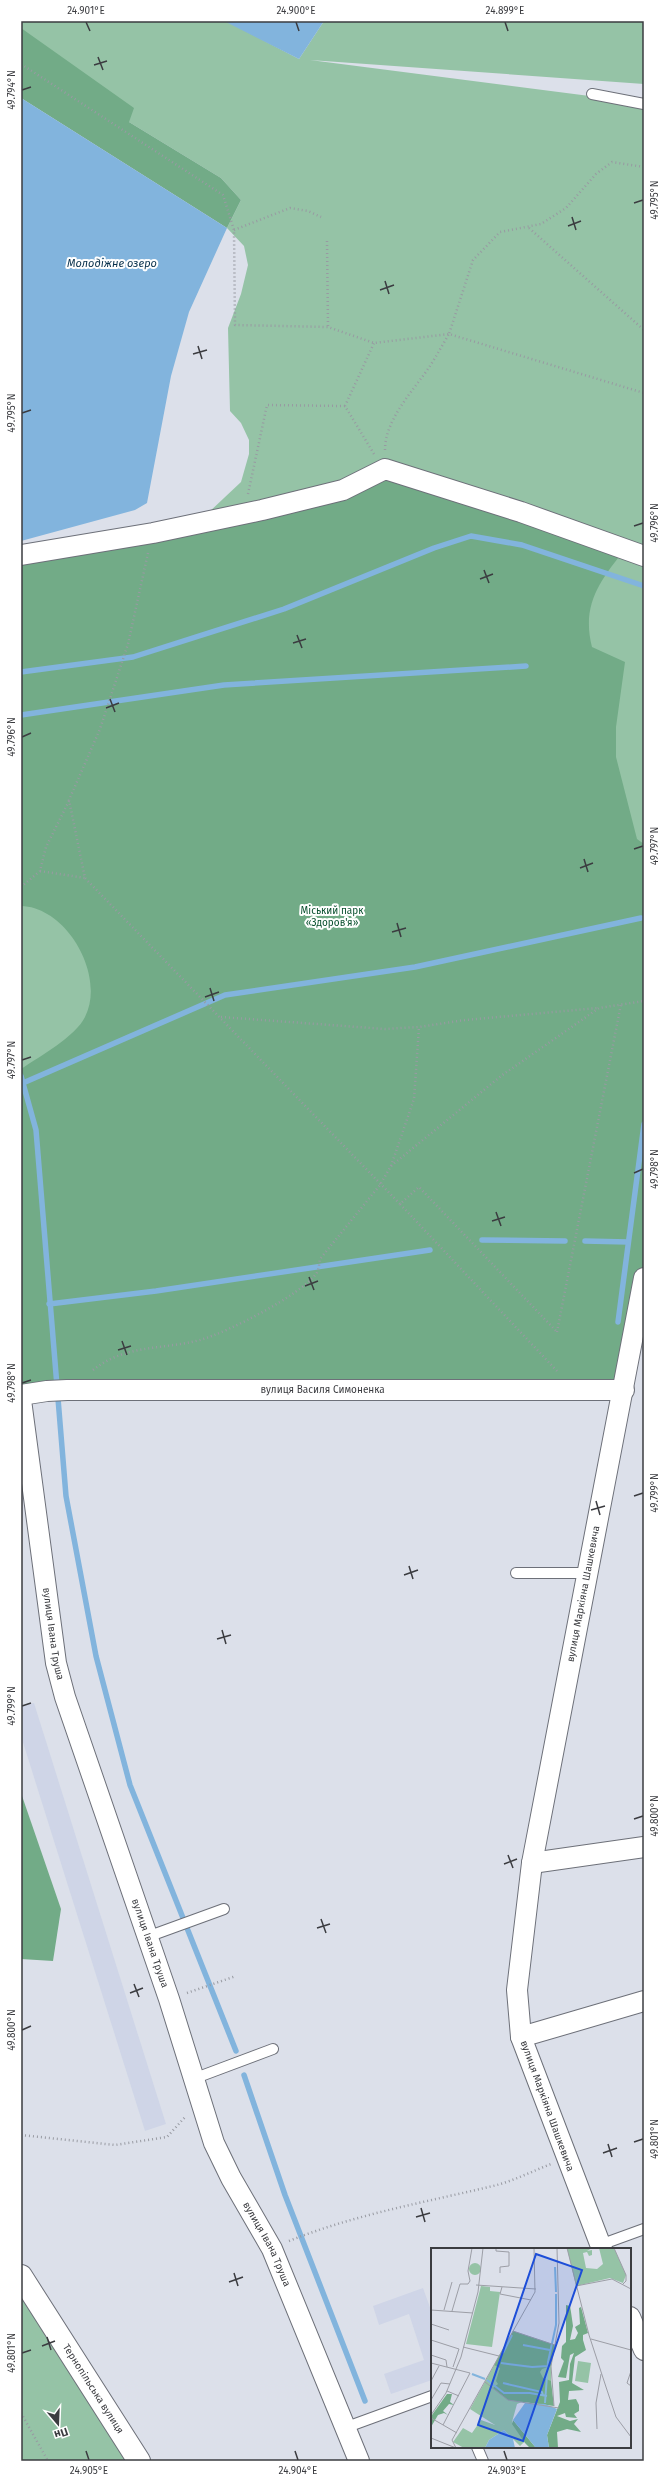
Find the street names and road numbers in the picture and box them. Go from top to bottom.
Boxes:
street label: вулиця Василя Симоненка [261,1384,385,1396]
street label: вулиця Маркіяна Шашкевича [565,1525,602,1663]
street label: вулиця Івана Труша [40,1587,66,1681]
street label: вулиця Івана Труша [129,1897,171,1989]
street label: вулиця Маркіяна Шашкевича [518,2038,577,2173]
street label: вулиця Івана Труша [240,2200,293,2288]
street label: Тернопільська вулиця [60,2342,126,2436]

